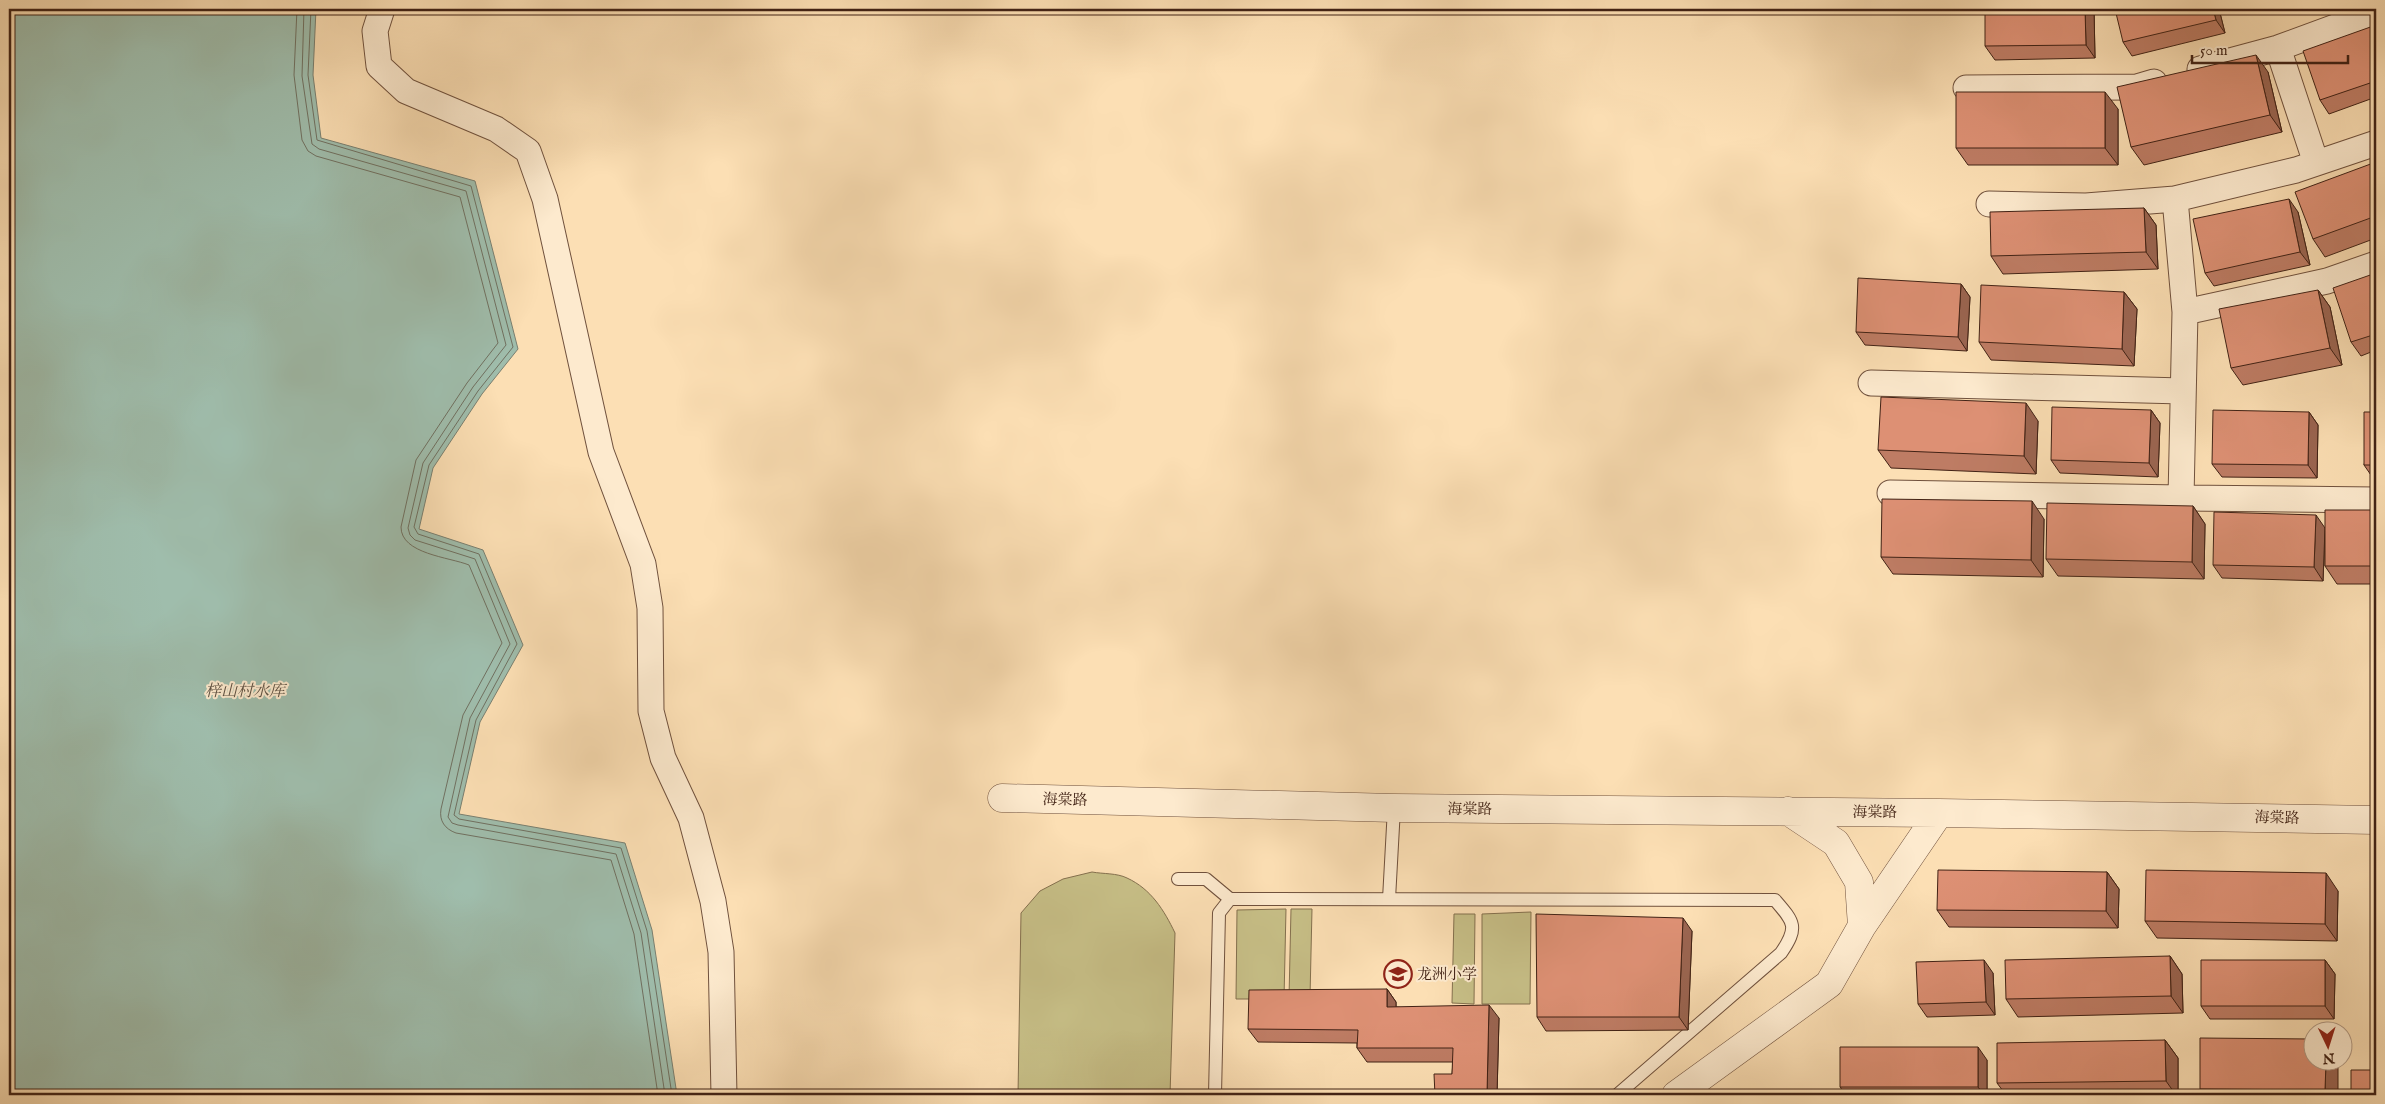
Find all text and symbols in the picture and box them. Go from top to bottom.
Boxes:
scale bar [2192,32,2349,64]
text: 50 m [2200,41,2228,60]
water label: 梓山村水库 [205,682,288,702]
street label: 海棠路 [1042,790,1088,810]
street label: 海棠路 [1447,800,1493,819]
street label: 海棠路 [1852,803,1898,822]
street label: 海棠路 [2254,808,2300,828]
school or university icon: 龙洲小学 [1383,959,1413,989]
place label: 龙洲小学 [1417,965,1477,984]
north arrow [2302,1022,2352,1072]
text: N [2322,1049,2337,1067]

